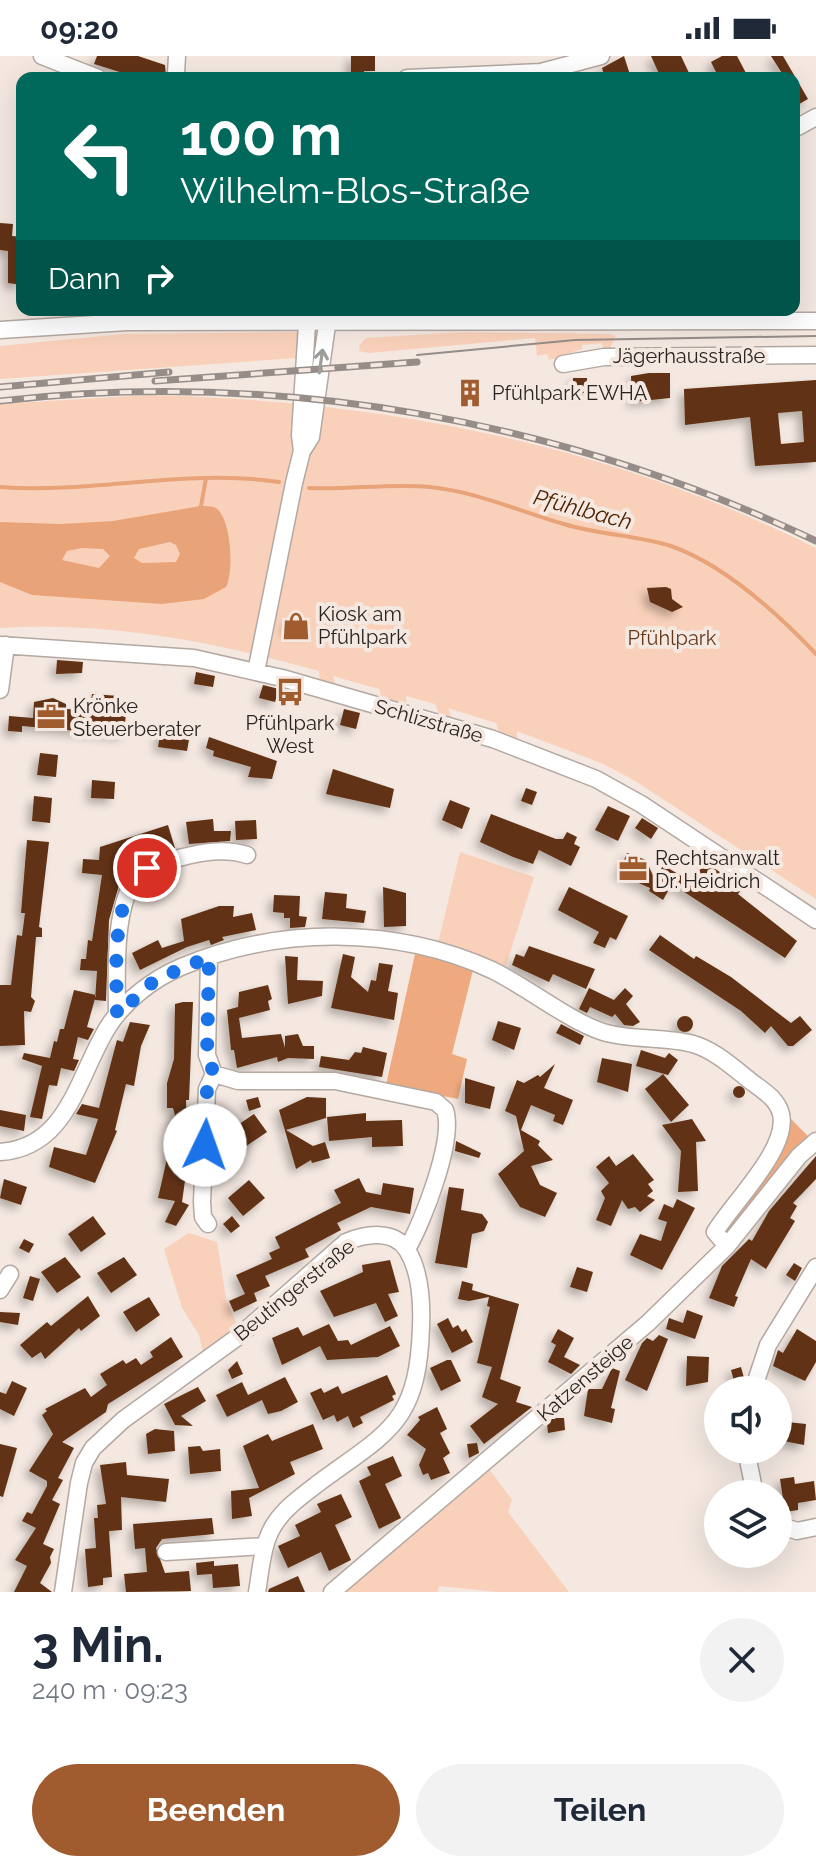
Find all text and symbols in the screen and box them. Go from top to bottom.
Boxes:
text: 09:20 [40,11,119,46]
text: 100 m [180,102,342,168]
icon: left [48,104,152,208]
text: Wilhelm-Blos-Straße [180,169,530,211]
icon: right [137,256,181,300]
text: Dann [48,261,121,296]
street label: Jägerhausstraße [613,344,766,368]
one-way arrow [314,348,329,375]
building icon: Pfühlpark EWHA [455,378,485,408]
place label: Pfühlpark EWHA [492,381,648,405]
water label: Pfühlbach [531,483,635,535]
place label: Kiosk am Pfühlpark [318,602,407,649]
shop icon: Kiosk am Pfühlpark [281,611,311,641]
park label: Pfühlpark [628,626,717,650]
bus stop icon: Pfühlpark West [275,677,305,707]
place label: Krönke Steuerberater [73,694,201,741]
street label: Schlizstraße [372,694,486,748]
office icon: Krönke Steuerberater [36,702,66,732]
place label: Pfühlpark West [246,711,335,758]
pin [113,834,181,902]
icon: arrive [125,846,169,890]
place label: Rechtsanwalt Dr. Heidrich [655,846,780,893]
office icon: Rechtsanwalt Dr. Heidrich [618,854,648,884]
position arrow [163,1103,247,1187]
street label: Beutingerstraße [229,1234,359,1346]
street label: Katzensteige [532,1329,638,1426]
map controls [704,1376,792,1568]
button: sound [704,1376,792,1464]
button: layers [704,1480,792,1568]
text: 3 Min. [32,1617,164,1673]
button: close [700,1618,784,1702]
text: 240 m · 09:23 [32,1675,188,1705]
button: Beenden [32,1764,400,1856]
button: Teilen [416,1764,784,1856]

